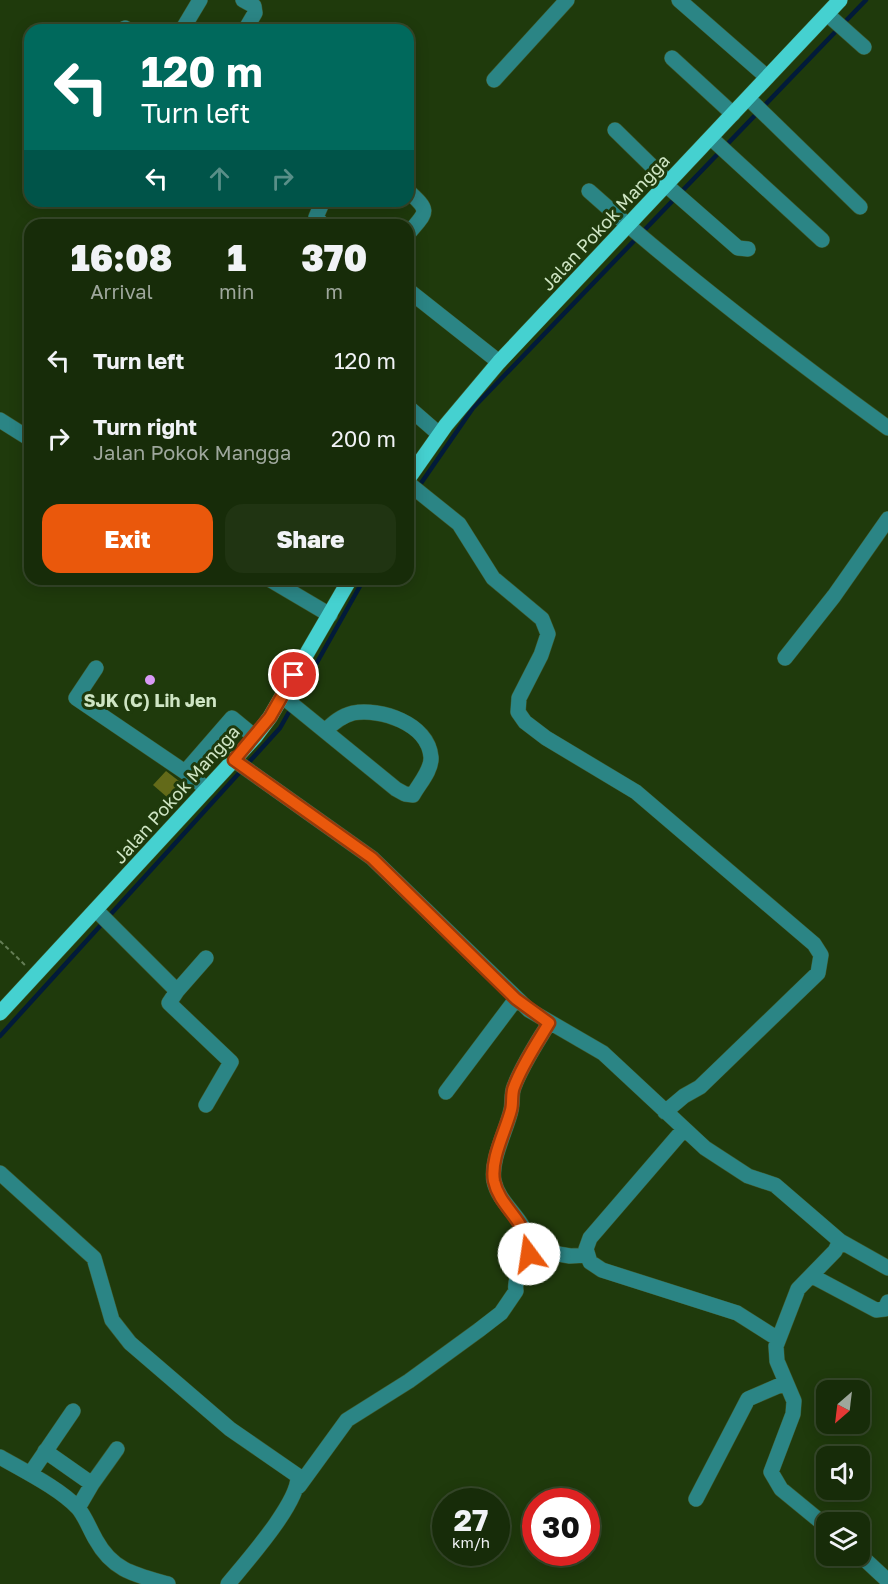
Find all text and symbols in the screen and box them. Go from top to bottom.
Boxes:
text: 120 m [141,46,263,96]
icon: left [42,48,120,126]
text: Turn left [141,97,250,129]
street label: Jalan Pokok Mangga [536,149,674,295]
icon: left [140,162,173,195]
icon: ahead [203,162,236,195]
icon: right [266,162,299,195]
text: 16:08 [71,236,172,279]
text: 1 [227,236,246,279]
text: 370 [301,236,367,279]
text: Arrival [90,279,153,303]
text: min [219,279,254,303]
text: m [325,279,343,303]
icon: left [42,344,75,377]
text: Turn left [93,347,184,374]
text: 120 m [334,347,396,374]
text: Turn right [93,413,197,440]
icon: right [42,422,75,455]
text: 200 m [331,425,396,452]
text: Jalan Pokok Mangga [93,440,291,464]
button: Exit [42,504,213,573]
button: Share [225,504,396,573]
pin [268,649,319,700]
icon: arrive [277,658,310,691]
marker: SJK (C) Lih Jen [143,673,157,687]
place label: SJK (C) Lih Jen [83,689,217,711]
street label: Jalan Pokok Mangga [108,720,244,868]
position arrow [497,1222,561,1286]
north arrow [816,1380,870,1434]
map controls [816,1380,870,1566]
button: sound [816,1446,870,1500]
speed limit sign: 30 [522,1488,600,1566]
text: 27 [454,1502,488,1538]
button: layers [816,1512,870,1566]
text: km/h [452,1533,490,1551]

